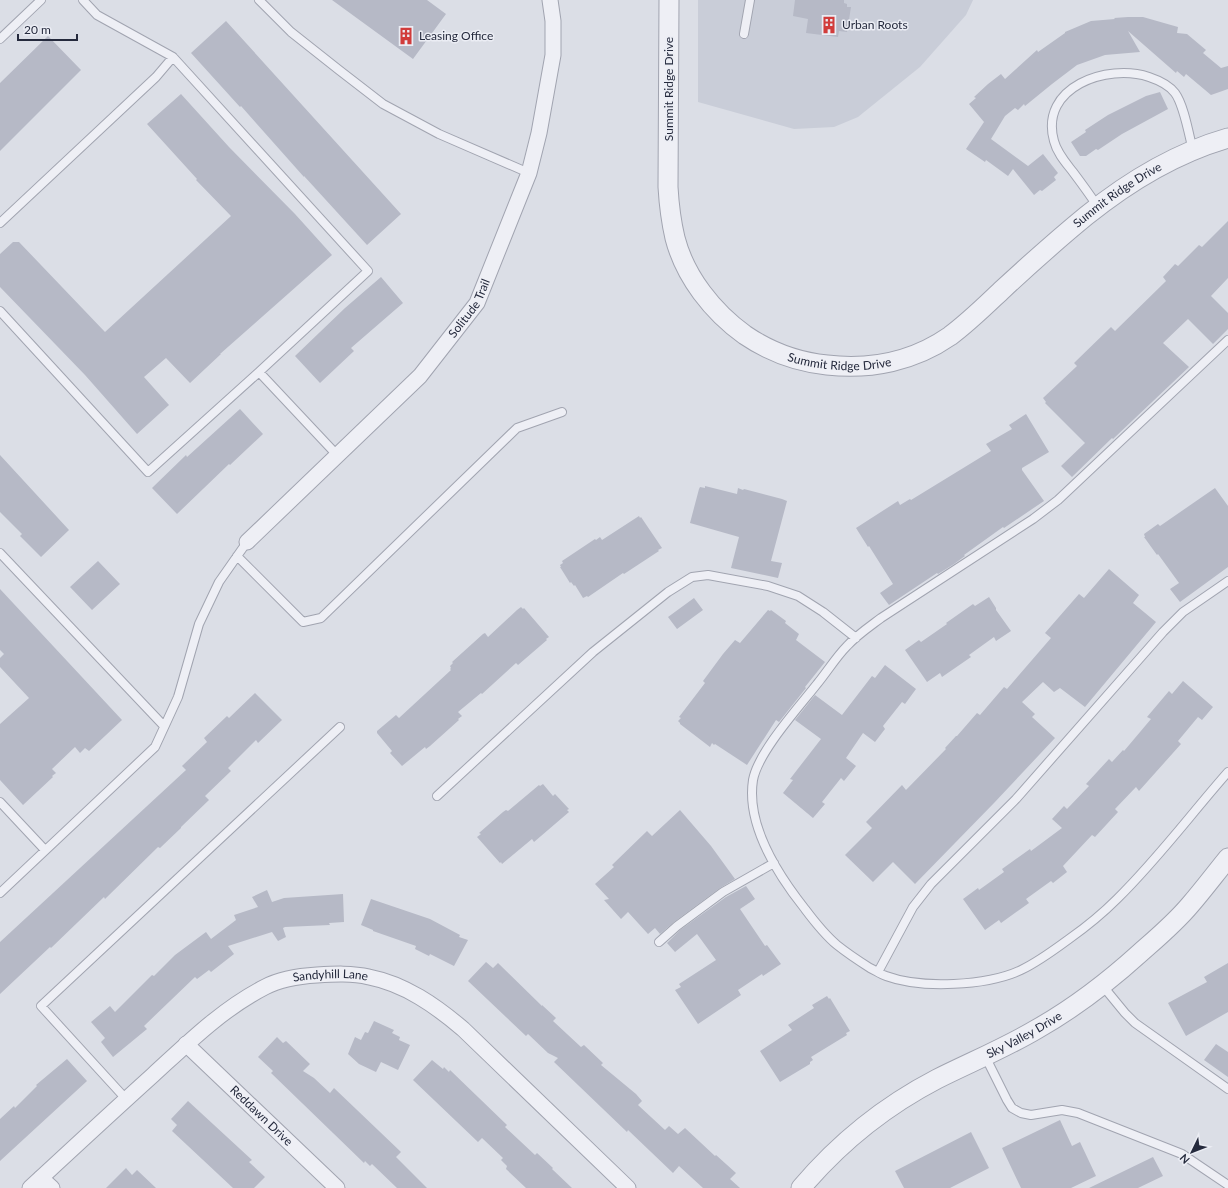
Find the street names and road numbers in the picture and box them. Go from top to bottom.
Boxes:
street label: Summit Ridge Drive [661,37,676,141]
street label: Summit Ridge Drive [1070,159,1164,231]
street label: Solitude Trail [445,276,493,341]
street label: Summit Ridge Drive [786,349,893,373]
street label: Sandyhill Lane [291,966,369,985]
street label: Sky Valley Drive [984,1008,1064,1061]
street label: Reddawn Drive [227,1082,296,1149]

